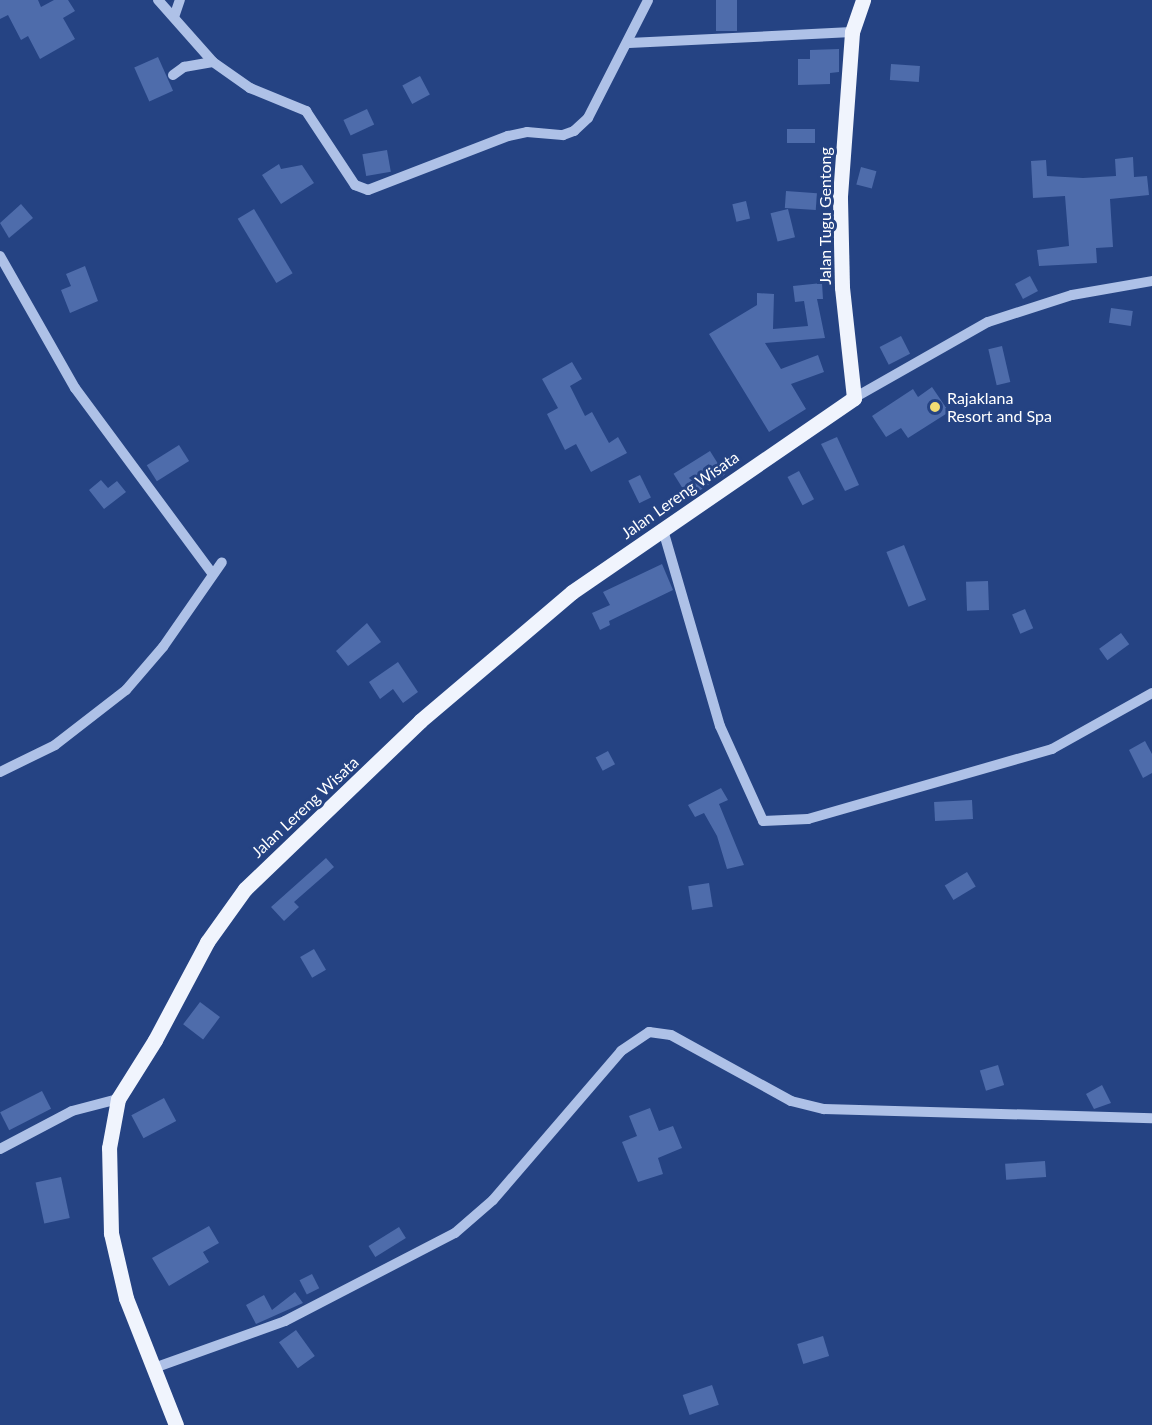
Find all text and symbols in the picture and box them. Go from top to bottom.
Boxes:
street label: Jalan Tugu Gentong [815,147,835,285]
place label: Rajaklana Resort and Spa [947,388,1052,426]
marker: Rajaklana Resort and Spa [928,400,942,414]
street label: Jalan Lereng Wisata [617,447,743,543]
street label: Jalan Lereng Wisata [248,752,362,862]

